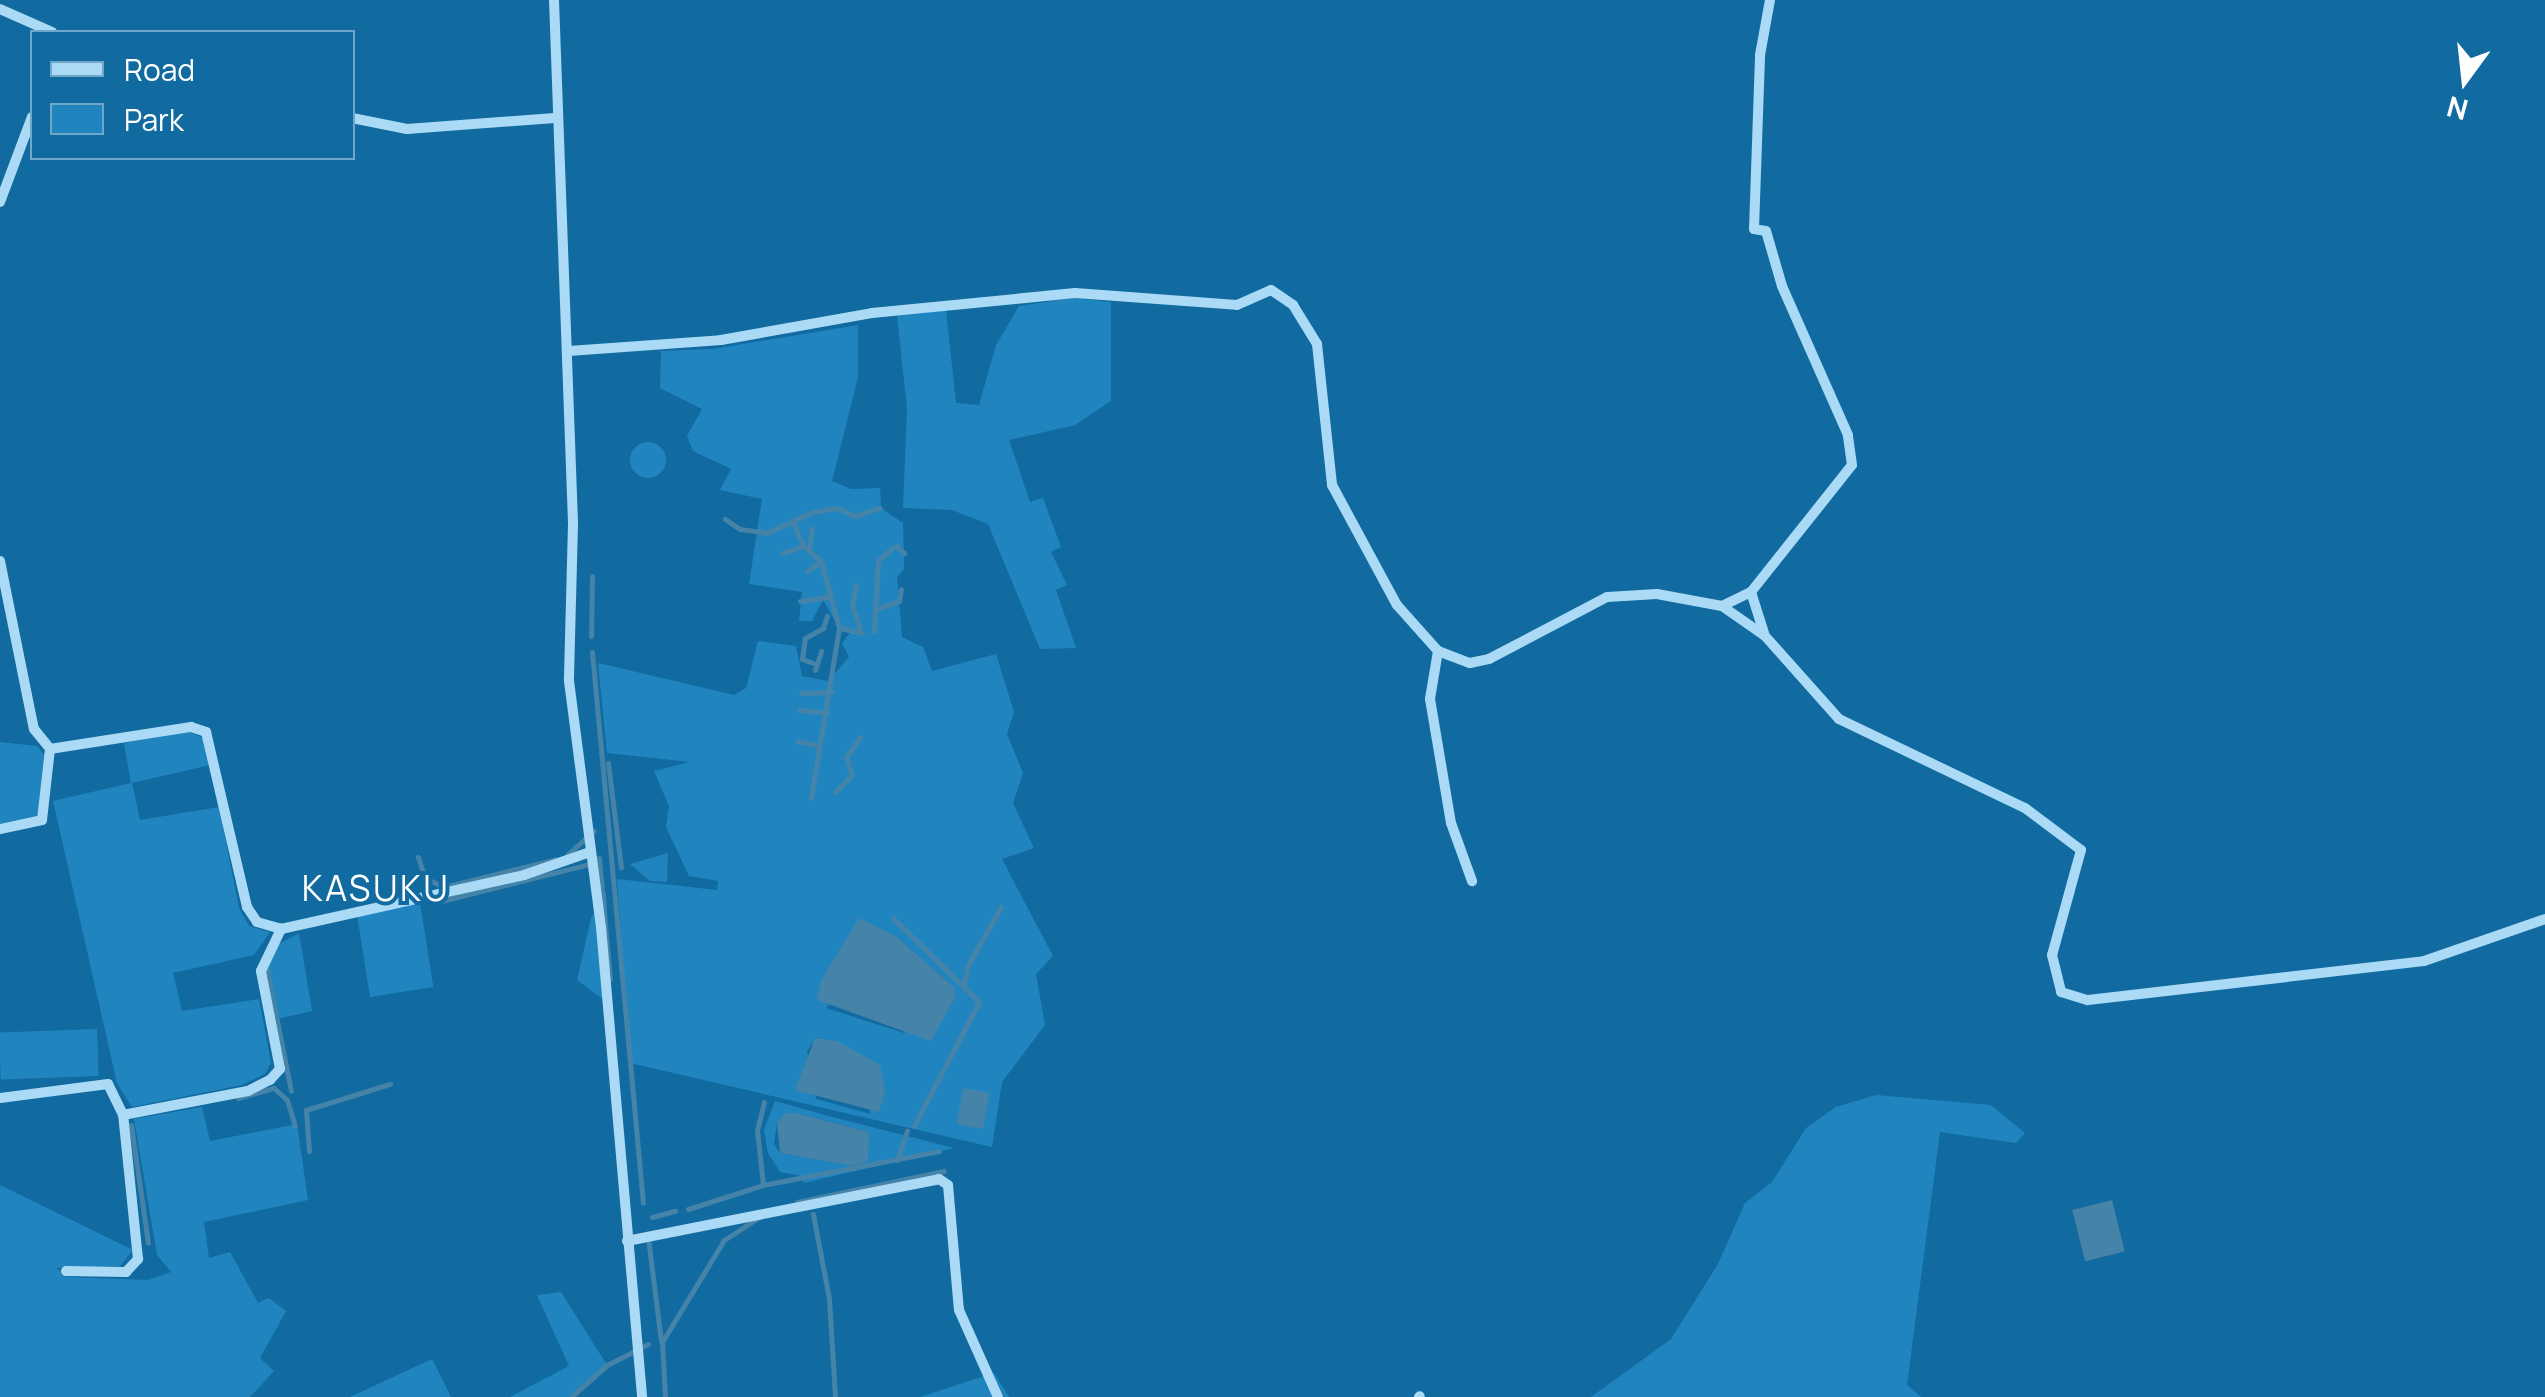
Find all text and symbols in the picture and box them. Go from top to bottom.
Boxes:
legend [30,30,355,160]
north arrow [2415,30,2515,130]
text: Road [124,49,195,90]
text: N [2443,88,2472,130]
text: Park [124,99,184,140]
district label: KASUKU [302,867,450,909]

